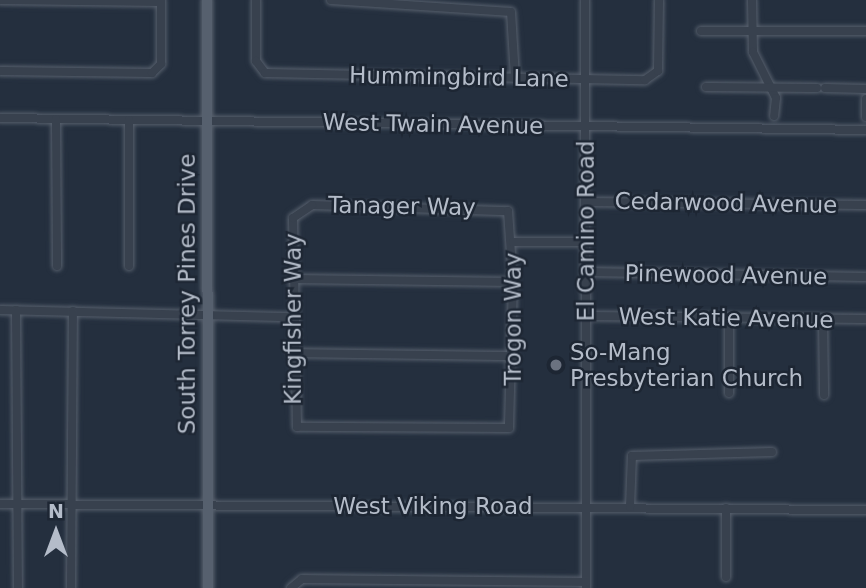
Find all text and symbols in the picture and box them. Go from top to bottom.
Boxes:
street label: Hummingbird Lane [349,61,569,93]
street label: West Twain Avenue [322,108,544,140]
street label: El Camino Road [572,141,600,321]
street label: South Torrey Pines Drive [173,154,201,434]
street label: Cedarwood Avenue [614,187,838,219]
street label: Tanager Way [328,191,476,221]
street label: Kingfisher Way [279,233,307,405]
street label: Trogon Way [499,252,527,386]
street label: Pinewood Avenue [624,259,828,291]
street label: West Katie Avenue [618,302,834,334]
place label: So-Mang Presbyterian Church [570,338,803,392]
marker: So-Mang Presbyterian Church [548,357,564,373]
street label: West Viking Road [333,492,533,520]
north arrow [21,497,91,567]
text: N [48,500,64,522]

